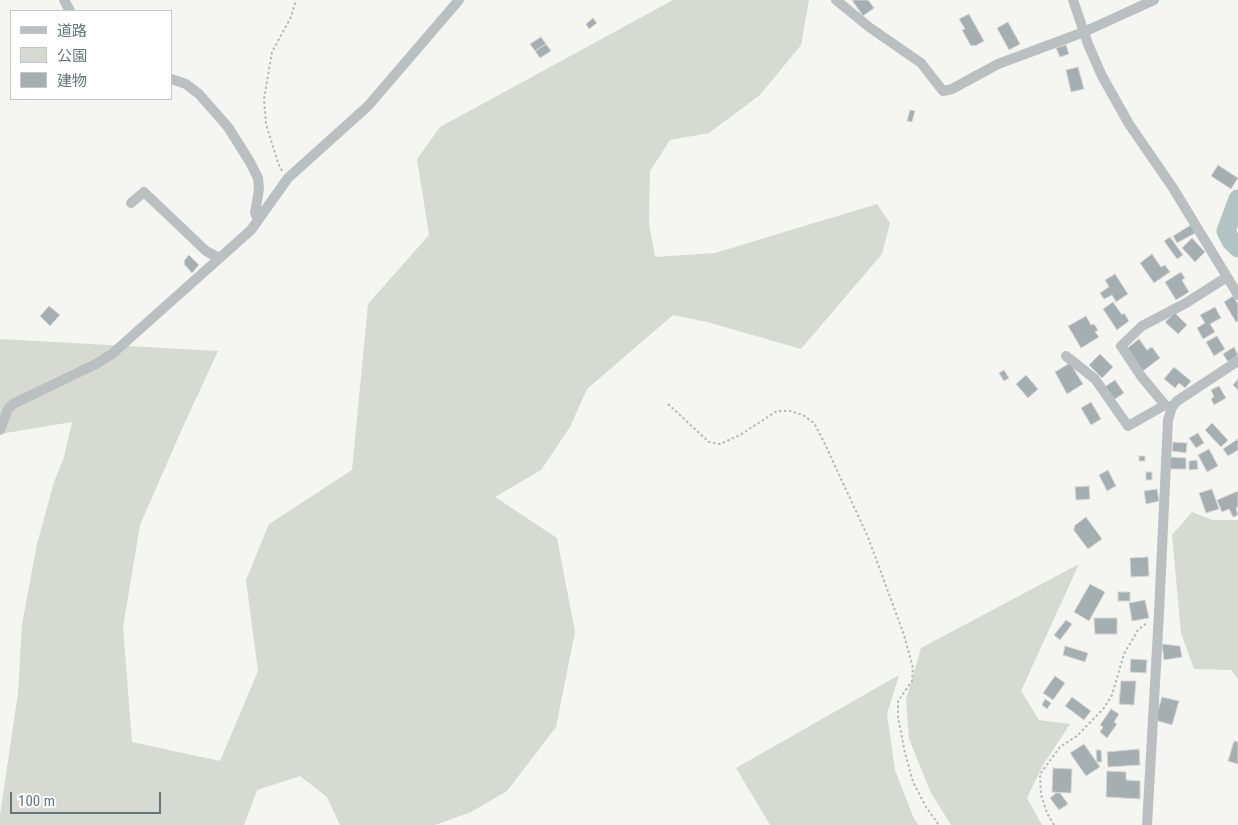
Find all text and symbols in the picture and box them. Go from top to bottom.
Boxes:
legend [10,10,172,100]
text: 道路 [57,22,87,40]
text: 公園 [57,47,87,65]
text: 建物 [57,72,87,90]
scale bar [12,782,164,814]
text: 100 m [18,792,55,810]

